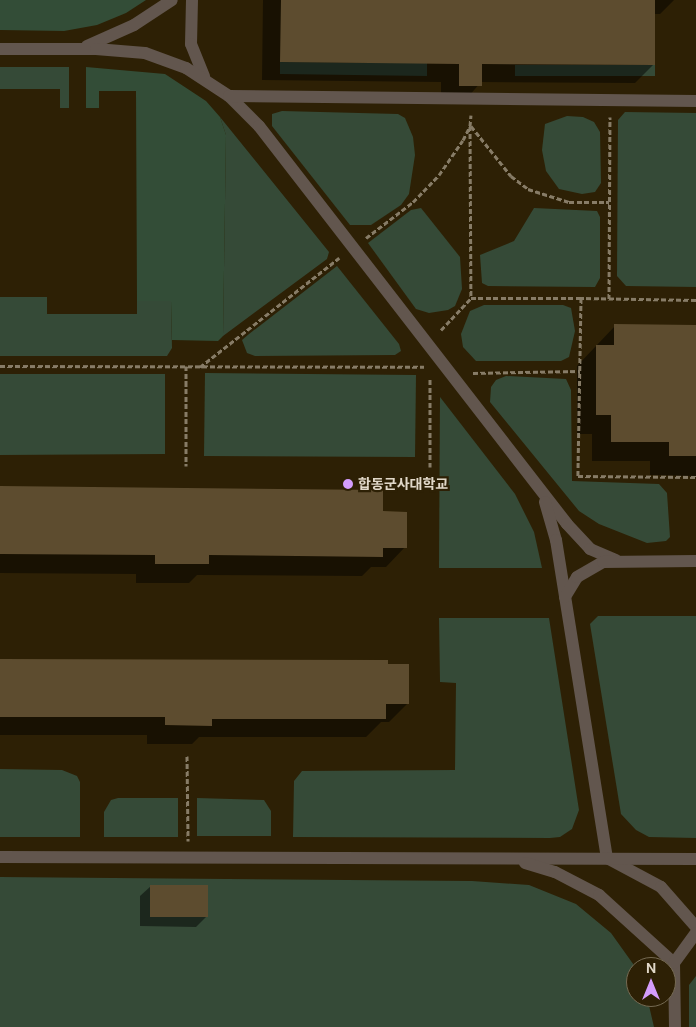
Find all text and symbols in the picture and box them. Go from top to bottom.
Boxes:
place label: 합동군사대학교 [358,476,448,492]
marker: 합동군사대학교 [342,478,354,490]
north arrow [626,957,676,1007]
text: N [646,959,656,977]

